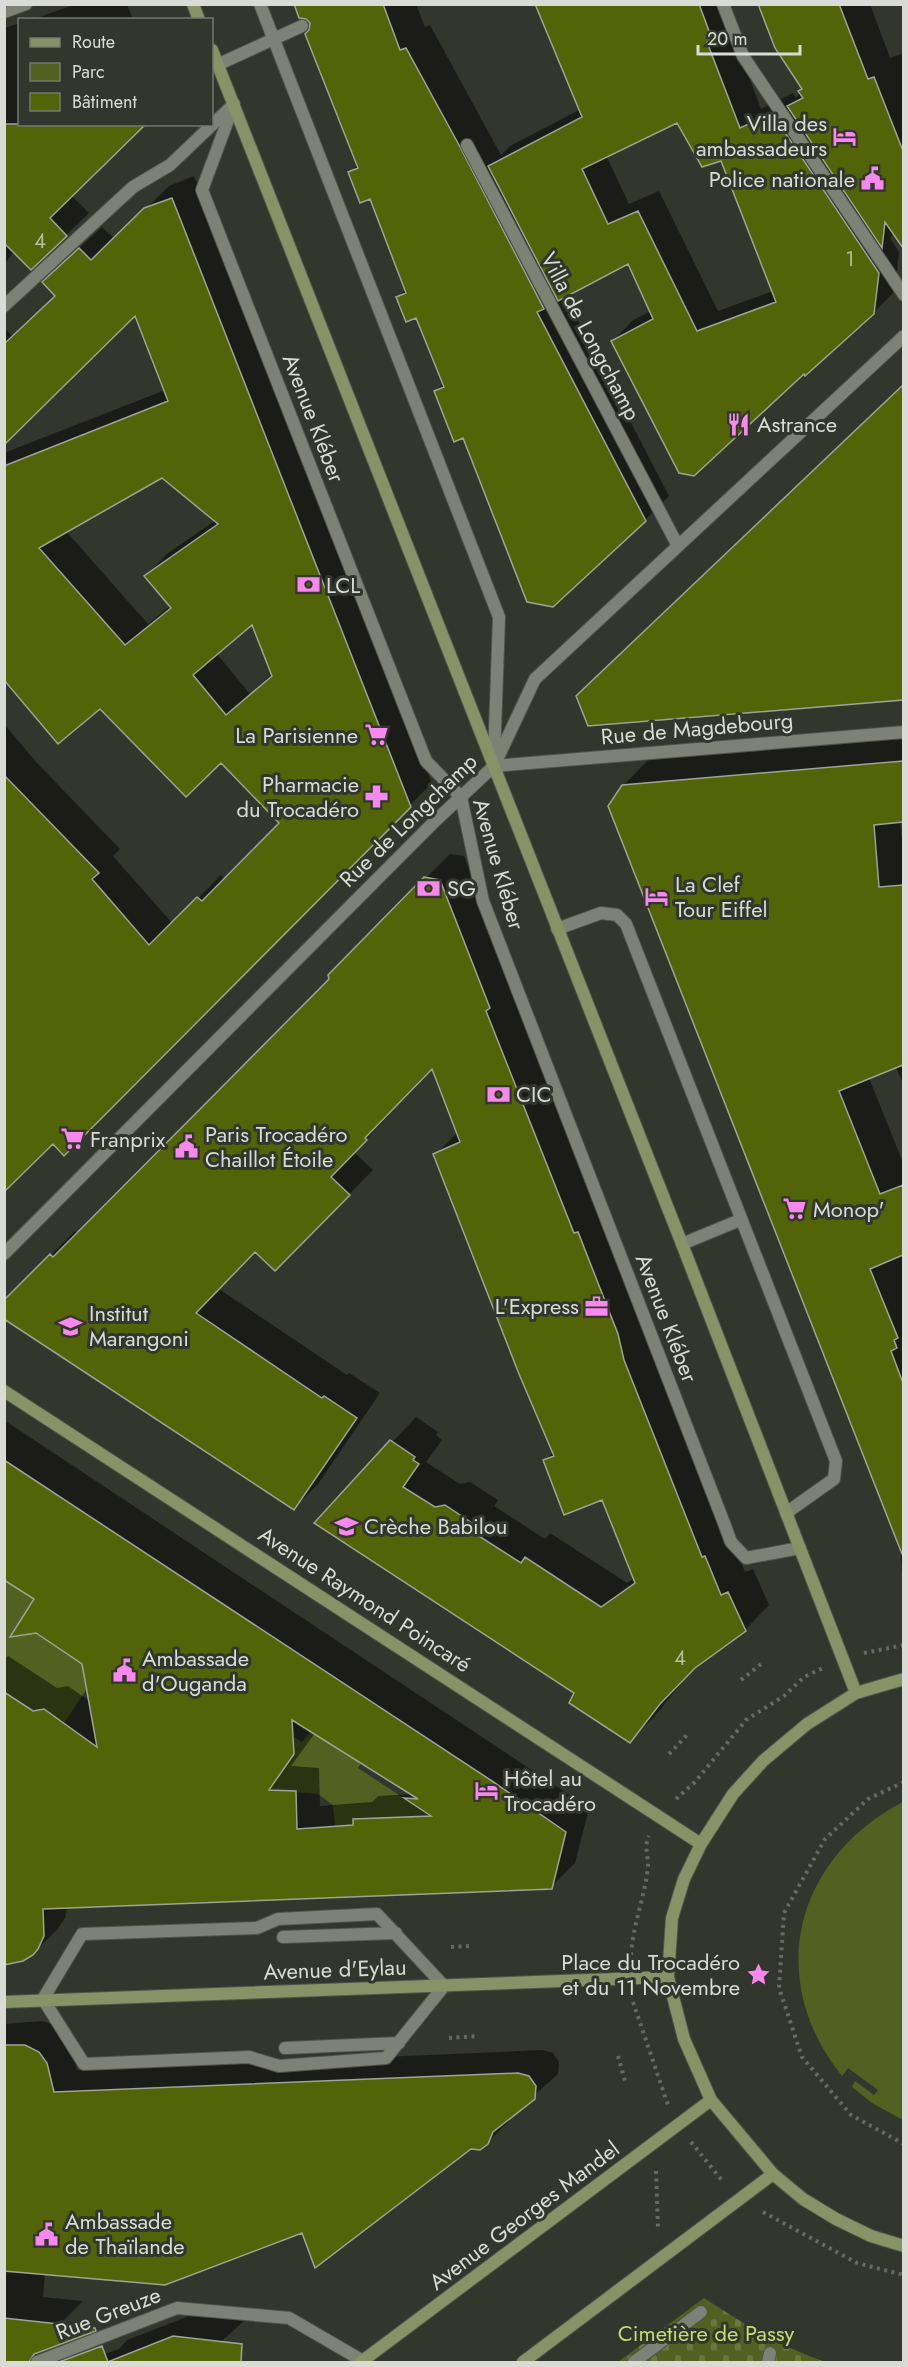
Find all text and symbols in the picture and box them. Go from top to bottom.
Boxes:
legend [18,18,213,126]
scale bar [698,18,800,56]
text: 20 m [707,26,747,52]
text: Route [72,29,115,55]
text: Parc [72,59,105,85]
text: Bâtiment [72,89,138,115]
place label: Villa des ambassadeurs [696,107,827,164]
hotel icon: Villa des ambassadeurs [832,123,858,149]
place label: Police nationale [709,163,855,195]
public building icon: Police nationale [860,166,886,192]
house number: 4 [34,227,46,256]
house number: 1 [846,245,855,274]
street label: Villa de Longchamp [533,246,649,426]
street label: Avenue Kléber [275,349,353,487]
place label: Astrance [757,408,837,440]
restaurant icon: Astrance [726,411,752,437]
place label: LCL [326,569,360,601]
bank icon: LCL [295,572,321,598]
street label: Rue de Magdebourg [599,704,795,752]
place label: La Parisienne [235,719,358,751]
supermarket icon: La Parisienne [363,722,389,748]
street label: Rue de Longchamp [332,746,484,894]
place label: Pharmacie du Trocadéro [236,768,359,825]
pharmacy icon: Pharmacie du Trocadéro [364,784,390,810]
street label: Avenue Kléber [465,795,533,934]
place label: La Clef Tour Eiffel [675,868,768,925]
place label: SG [447,872,476,904]
bank icon: SG [416,875,442,901]
hotel icon: La Clef Tour Eiffel [644,884,670,910]
place label: CIC [516,1078,552,1110]
bank icon: CIC [485,1081,511,1107]
place label: Paris Trocadéro Chaillot Étoile [205,1118,348,1175]
place label: Franprix [90,1123,166,1155]
supermarket icon: Franprix [59,1126,85,1152]
public building icon: Paris Trocadéro Chaillot Étoile [174,1134,200,1160]
place label: Monop' [813,1193,885,1225]
supermarket icon: Monop' [782,1196,808,1222]
street label: Avenue Kléber [628,1249,706,1387]
place label: L'Express [495,1290,579,1322]
office icon: L'Express [584,1293,610,1319]
place label: Institut Marangoni [89,1297,189,1354]
school or university icon: Institut Marangoni [58,1313,84,1339]
place label: Crèche Babilou [364,1510,507,1542]
school or university icon: Crèche Babilou [333,1513,359,1539]
street label: Avenue Raymond Poincaré [252,1518,478,1680]
place label: Ambassade d'Ouganda [142,1642,249,1699]
house number: 4 [674,1644,686,1673]
public building icon: Ambassade d'Ouganda [111,1658,137,1684]
place label: Hôtel au Trocadéro [504,1762,596,1819]
hotel icon: Hôtel au Trocadéro [473,1778,499,1804]
place label: Place du Trocadéro et du 11 Novembre [561,1946,740,2003]
street label: Avenue d'Eylau [263,1951,407,1987]
place icon: Place du Trocadéro et du 11 Novembre [745,1962,771,1988]
street label: Avenue Georges Mandel [422,2133,626,2297]
place label: Ambassade de Thaïlande [65,2205,185,2262]
public building icon: Ambassade de Thaïlande [34,2221,60,2247]
street label: Rue Greuze [51,2278,165,2348]
park label: Cimetière de Passy [618,2317,795,2349]

